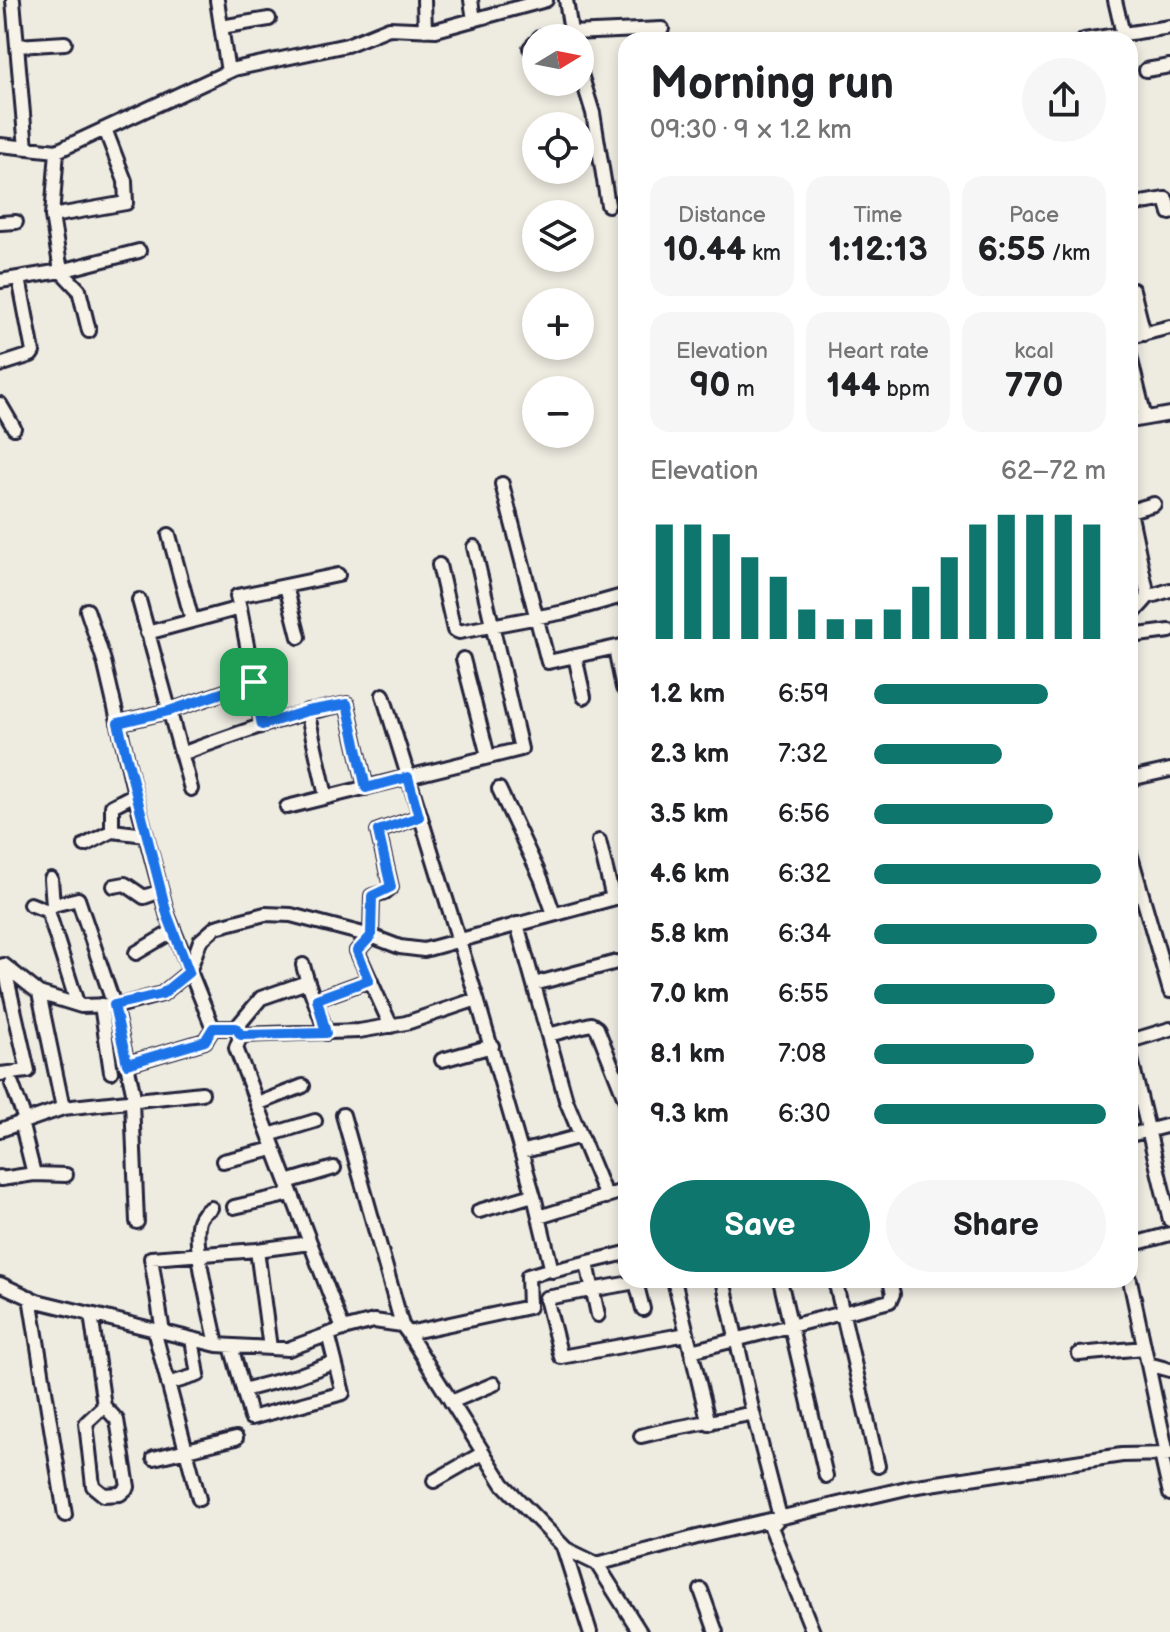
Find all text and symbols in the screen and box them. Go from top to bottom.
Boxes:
north arrow [522,24,594,96]
map controls [522,24,594,448]
text: Morning run [650,58,894,111]
button: share [1022,58,1106,142]
button: locate [522,112,594,184]
text: 09:30 · 9 × 1.2 km [650,115,852,146]
button: layers [522,200,594,272]
text: Distance [678,202,766,229]
text: Time [854,202,902,229]
text: Pace [1009,202,1059,229]
text: 10.44 [663,229,746,270]
text: 1:12:13 [828,229,928,270]
text: 6:55 [978,229,1046,270]
text: km [746,240,781,267]
text: /km [1046,240,1090,267]
button: + [522,288,594,360]
text: Elevation [676,338,768,365]
text: Heart rate [827,338,929,365]
text: kcal [1014,338,1054,365]
text: 90 [689,365,730,406]
text: 144 [826,365,881,406]
text: 770 [1005,365,1063,406]
button: − [522,376,594,448]
text: m [730,376,755,403]
text: bpm [881,376,930,403]
text: Elevation [650,456,758,487]
text: 62–72 m [1001,456,1106,487]
pin [220,648,288,716]
icon: arrive [232,660,276,704]
text: 1.2 km [650,679,725,710]
text: 6:59 [778,679,829,710]
text: 2.3 km [650,739,729,770]
text: 7:32 [778,739,827,770]
text: 3.5 km [650,799,729,830]
text: 6:56 [778,799,830,830]
text: 4.6 km [650,859,730,890]
text: 6:32 [778,859,830,890]
text: 5.8 km [650,919,729,950]
text: 6:34 [778,919,831,950]
text: 7.0 km [650,979,729,1010]
text: 6:55 [778,979,829,1010]
text: 8.1 km [650,1039,725,1070]
text: 7:08 [778,1039,826,1070]
text: 9.3 km [650,1099,729,1130]
text: 6:30 [778,1099,830,1130]
button: Save [650,1180,870,1272]
button: Share [886,1180,1106,1272]

